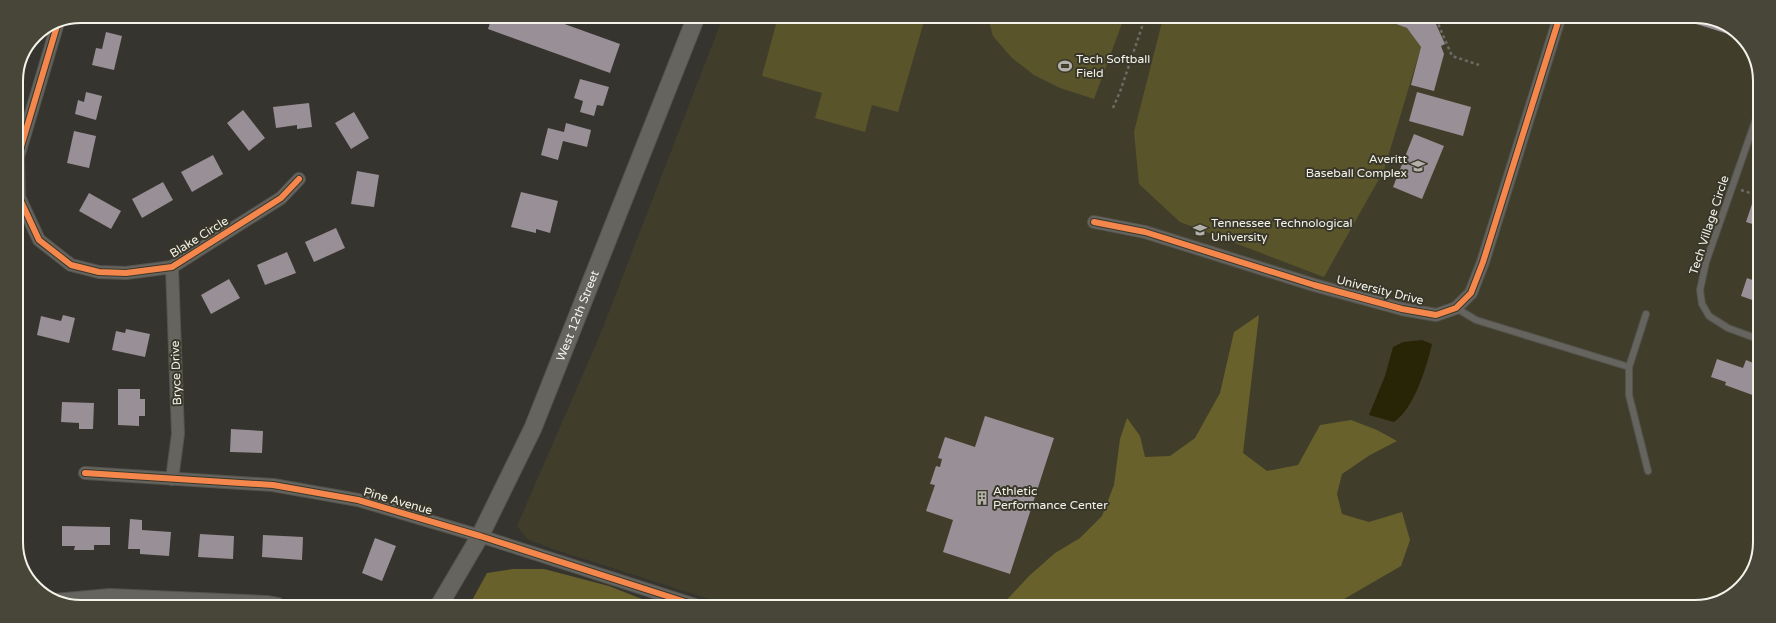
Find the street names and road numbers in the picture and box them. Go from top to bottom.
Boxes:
street label: Tech Village Circle [1686,173,1732,276]
street label: Blake Circle [167,213,231,260]
street label: West 12th Street [553,268,602,363]
street label: University Drive [1335,272,1425,308]
street label: Bryce Drive [168,340,184,406]
street label: Pine Avenue [362,484,434,518]

